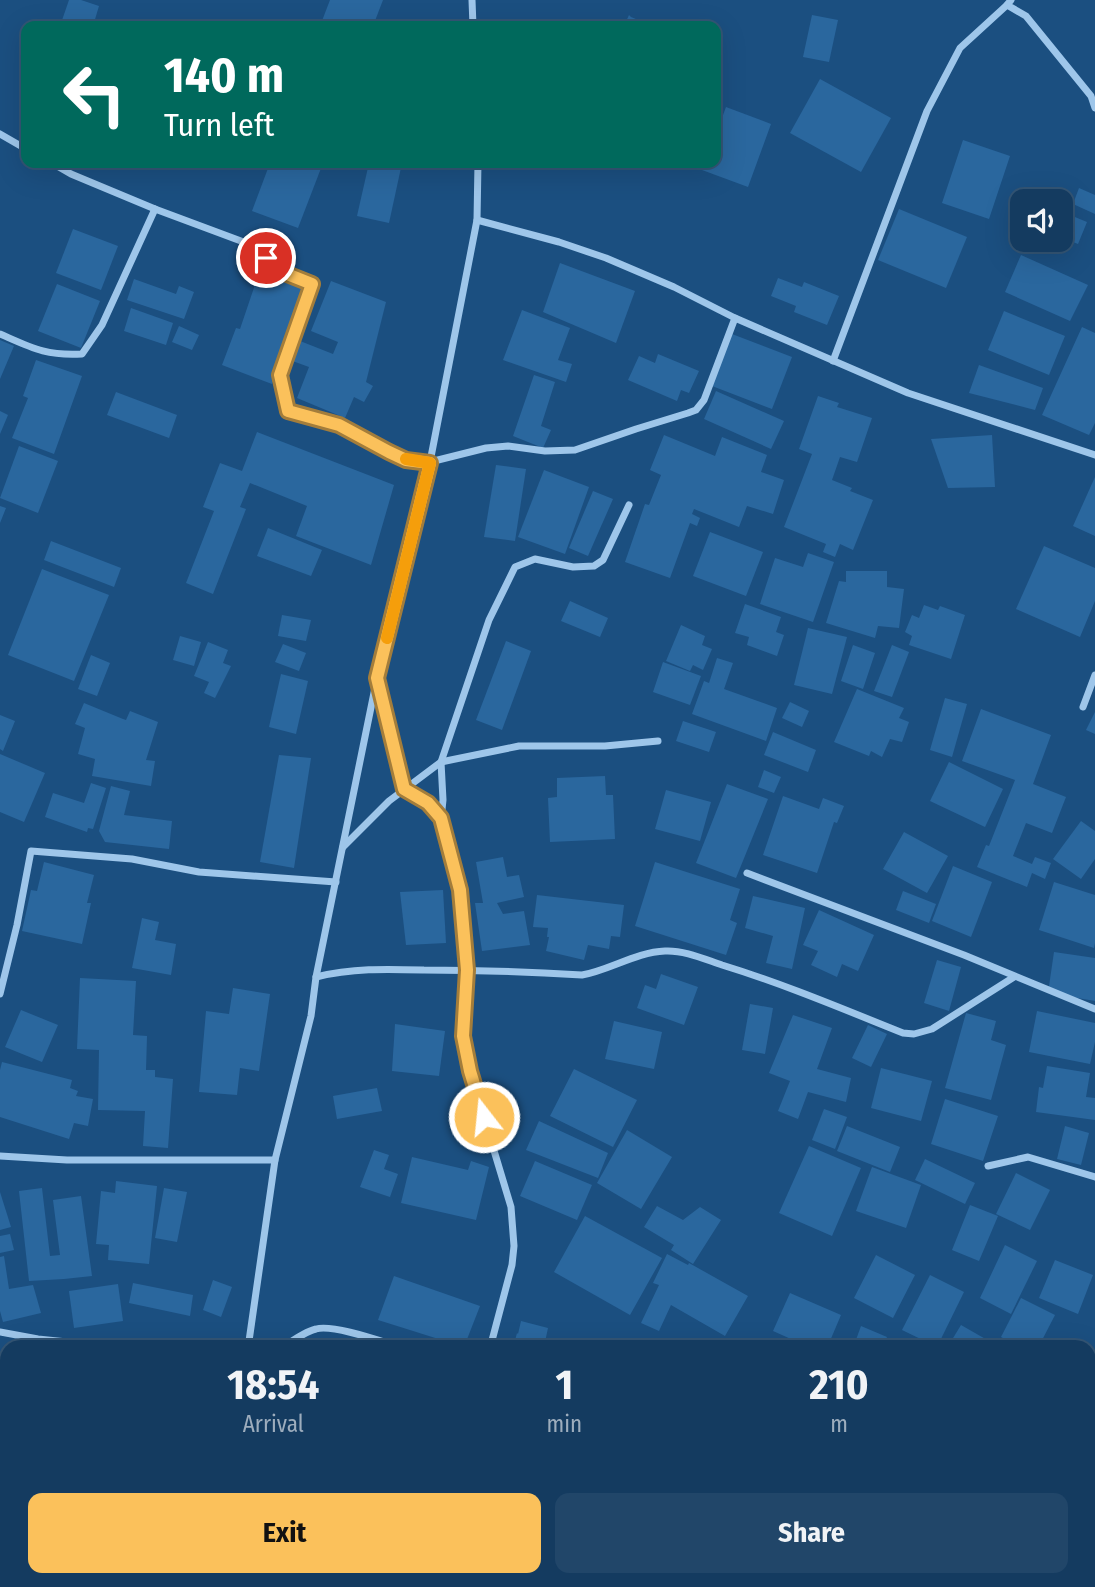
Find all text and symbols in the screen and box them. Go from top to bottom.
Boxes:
text: 140 m [164,46,284,105]
icon: left [49,49,140,140]
text: Turn left [164,106,274,144]
map controls [1010,189,1073,252]
button: sound [1010,189,1073,252]
pin [236,228,296,288]
icon: arrive [247,239,285,277]
position arrow [447,1080,521,1154]
text: 18:54 [227,1360,319,1410]
text: 1 [555,1360,573,1410]
text: 210 [809,1360,869,1410]
text: Arrival [243,1410,304,1438]
text: min [547,1410,582,1438]
text: m [830,1410,848,1438]
button: Exit [28,1493,541,1573]
button: Share [555,1493,1068,1573]

